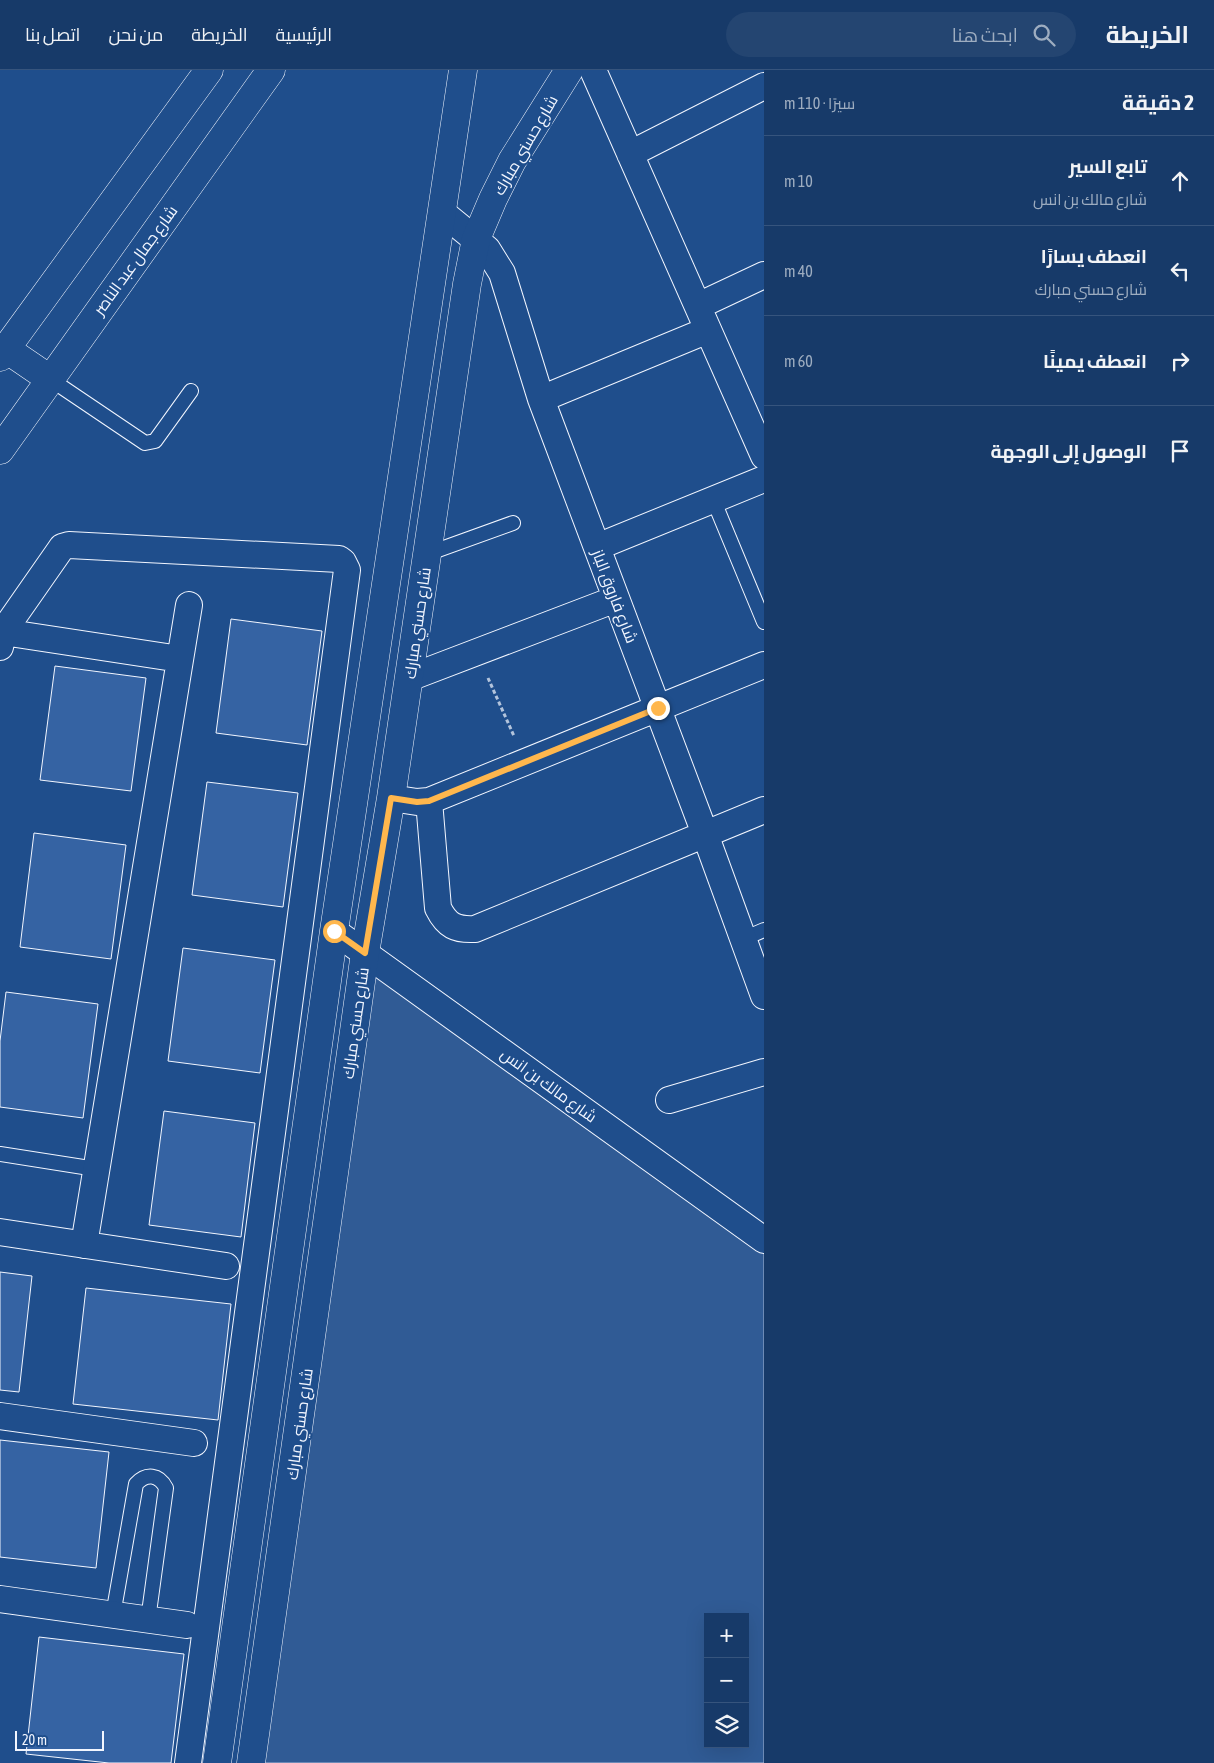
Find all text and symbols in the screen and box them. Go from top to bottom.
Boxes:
search box [726,12,1076,57]
icon: search [1030,21,1058,49]
text: الخريطة [1106,21,1189,48]
text: اتصل بنا [25,24,80,45]
text: من نحن [108,24,163,45]
text: الخريطة [191,24,248,45]
text: الرئيسية [276,24,332,45]
text: ابحث هنا [952,24,1018,46]
text: 2 دقيقة [1122,90,1194,114]
street label: شارع حسني مبارك [489,92,565,201]
text: سيرًا · 110 m [784,94,855,112]
text: تابع السير [1069,155,1147,177]
icon: ahead [1166,167,1194,195]
text: 10 m [784,172,813,190]
text: شارع مالك بن انس [1033,190,1147,208]
street label: شارع جمال عبد الناصر [89,202,183,321]
text: انعطف يسارًا [1041,245,1147,267]
icon: left [1166,257,1194,285]
text: 40 m [784,262,813,280]
text: شارع حسني مبارك [1035,280,1147,298]
icon: right [1166,347,1194,375]
text: انعطف يمينًا [1043,350,1147,372]
text: 60 m [784,352,813,370]
icon: arrive [1166,437,1194,465]
text: الوصول إلى الوجهة [990,440,1147,462]
street label: شارع فاروق الباز [586,546,641,646]
street label: شارع حسني مبارك [400,566,439,681]
route end [647,697,670,720]
route start [323,920,346,943]
street label: شارع حسني مبارك [338,966,377,1081]
street label: شارع مالك بن انس [496,1044,600,1128]
street label: شارع حسني مبارك [282,1367,321,1482]
map controls [704,1613,749,1748]
button: + [704,1613,749,1658]
button: − [704,1658,749,1703]
button: layers [704,1703,749,1748]
scale bar [15,1728,104,1751]
text: 20 m [22,1732,47,1748]

